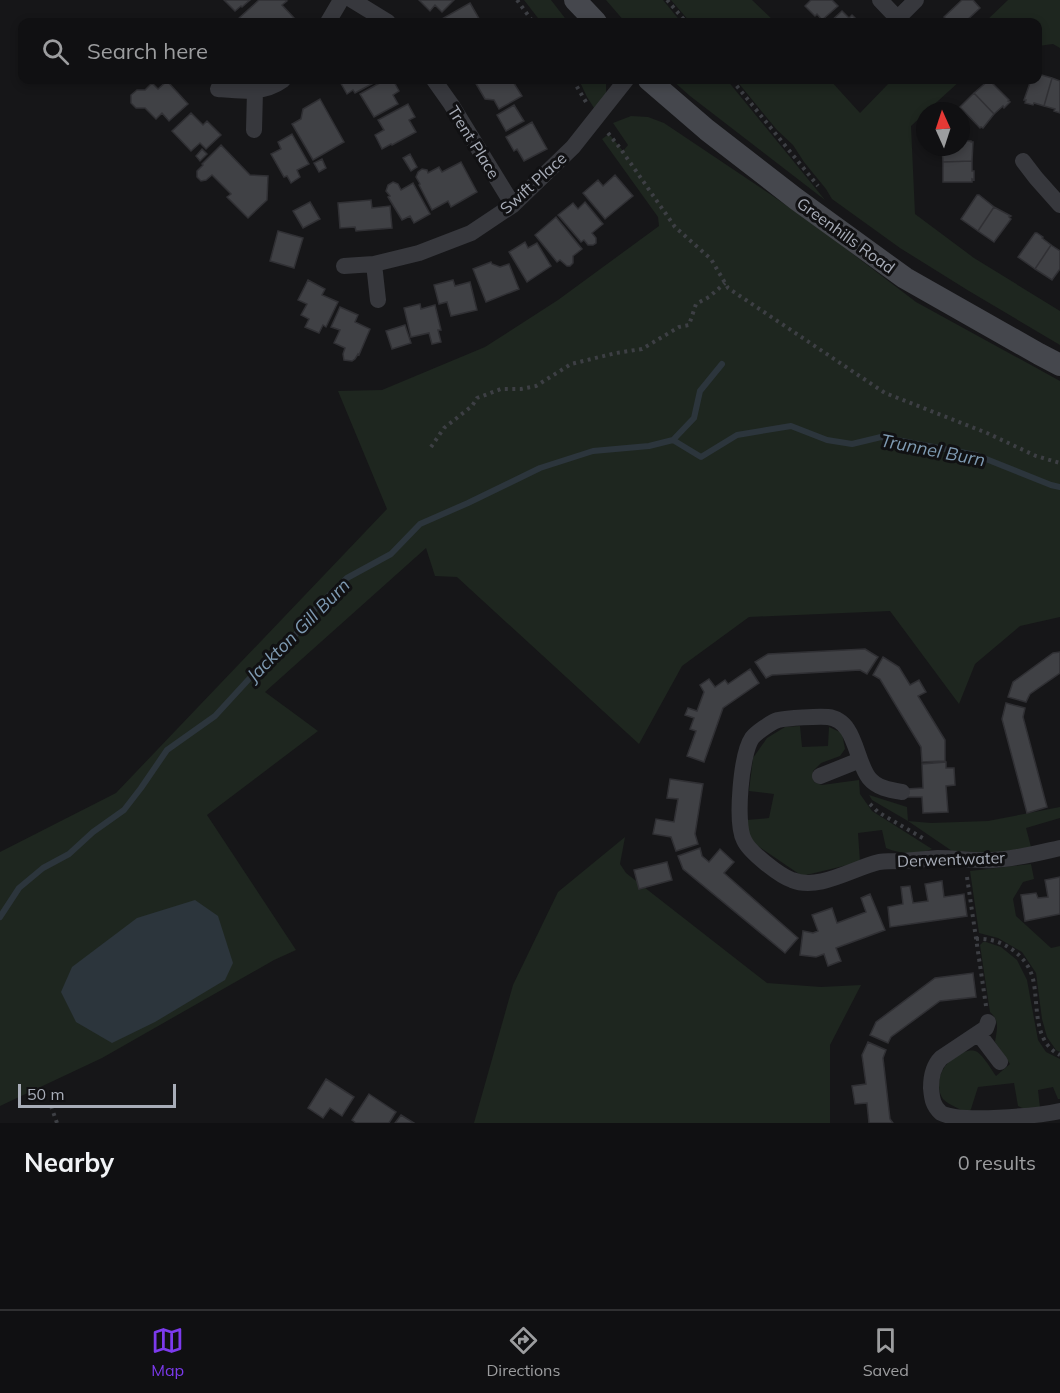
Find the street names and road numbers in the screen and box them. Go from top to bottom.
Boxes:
street label: Trent Place [444,102,504,182]
street label: Swift Place [496,148,570,218]
street label: Greenhills Road [793,193,899,277]
street label: Derwentwater [897,847,1005,871]

